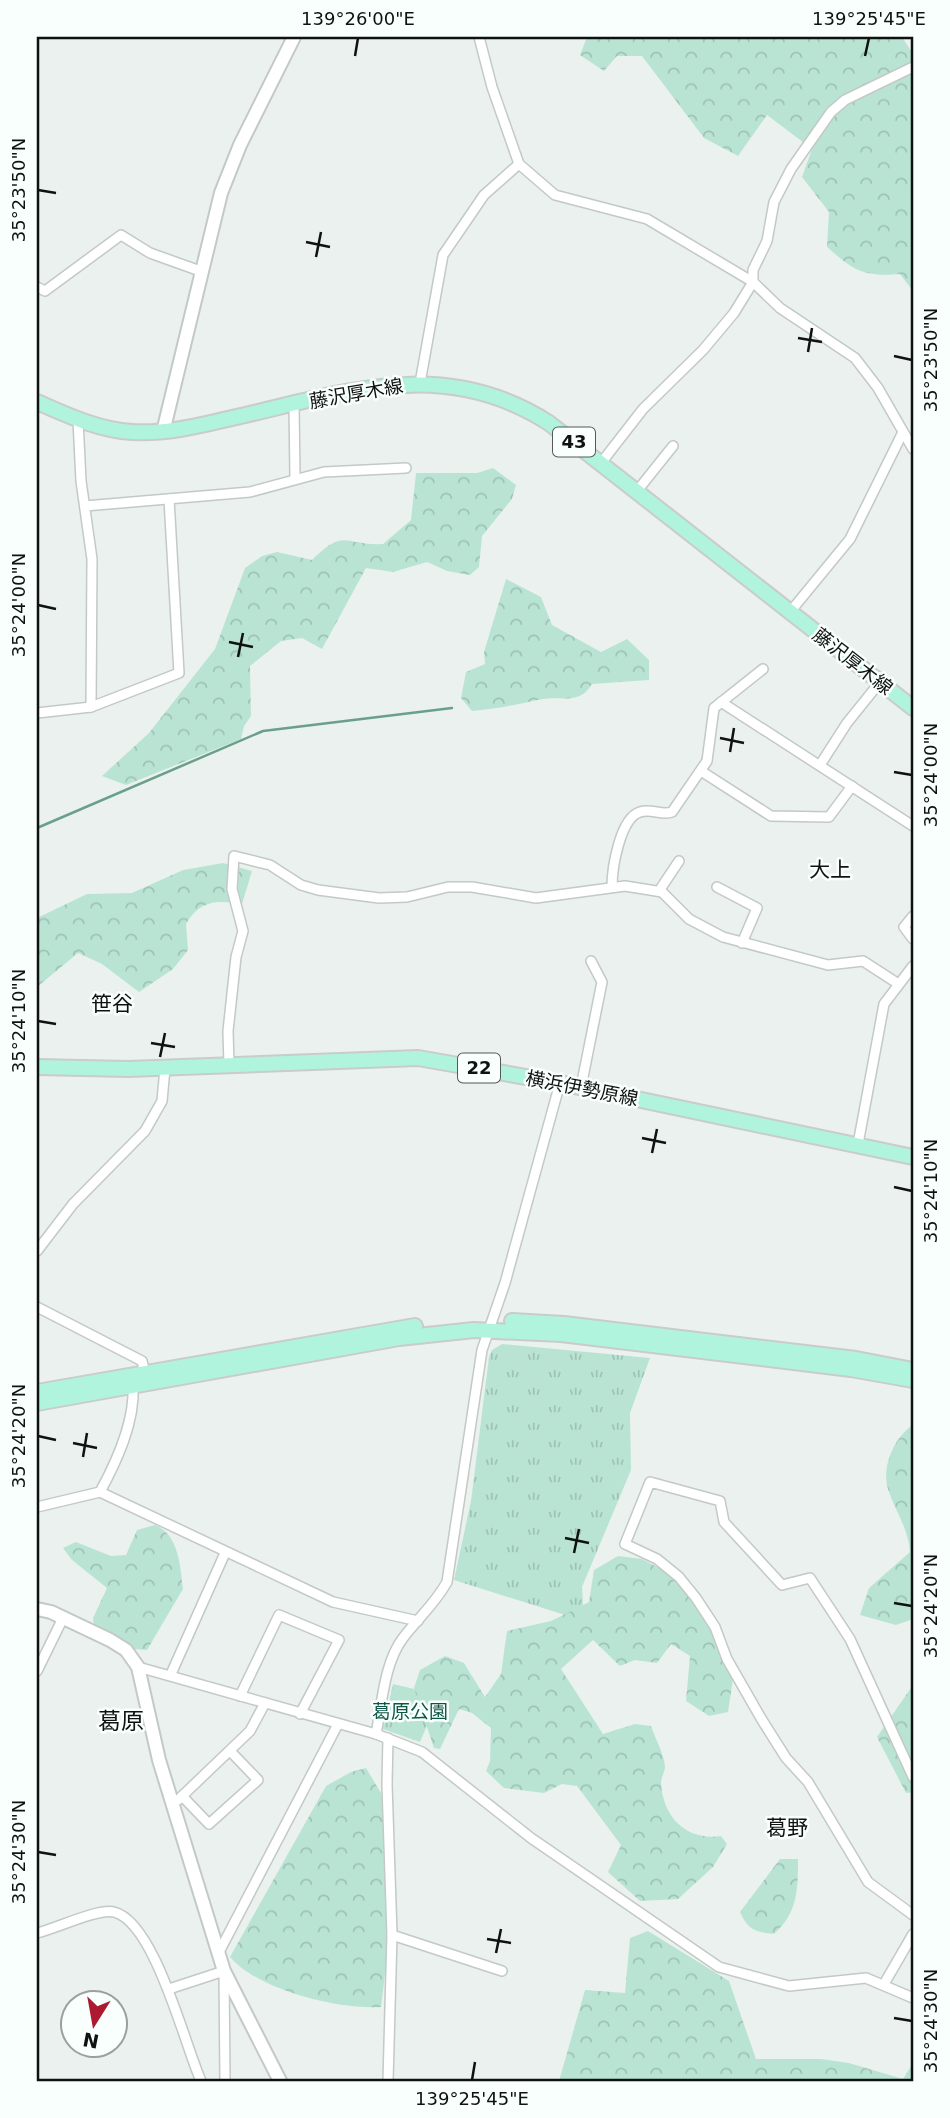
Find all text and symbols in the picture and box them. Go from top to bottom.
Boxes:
text: 139°26'00"E [301,8,415,29]
text: 139°25'45"E [812,8,926,29]
text: 35°23'50"N [8,138,29,242]
text: 35°23'50"N [920,308,941,412]
street label: 藤沢厚木線 [307,374,405,412]
road number: 43 [553,428,595,457]
text: 35°24'00"N [8,553,29,657]
street label: 藤沢厚木線 [809,623,897,699]
text: 35°24'00"N [920,723,941,827]
district label: 大上 [809,858,851,882]
text: 35°24'10"N [8,969,29,1073]
district label: 笹谷 [91,992,133,1016]
road number: 22 [458,1054,500,1083]
street label: 横浜伊勢原線 [524,1066,640,1110]
text: 35°24'10"N [920,1139,941,1243]
text: 35°24'20"N [8,1384,29,1488]
text: 35°24'20"N [920,1554,941,1658]
park label: 葛原公園 [372,1700,448,1722]
district label: 葛原 [98,1708,144,1734]
text: 35°24'30"N [8,1800,29,1904]
district label: 葛野 [766,1816,808,1840]
text: 35°24'30"N [920,1969,941,2073]
north arrow [60,1988,130,2058]
text: N [81,2028,101,2053]
text: 139°25'45"E [415,2088,529,2109]

